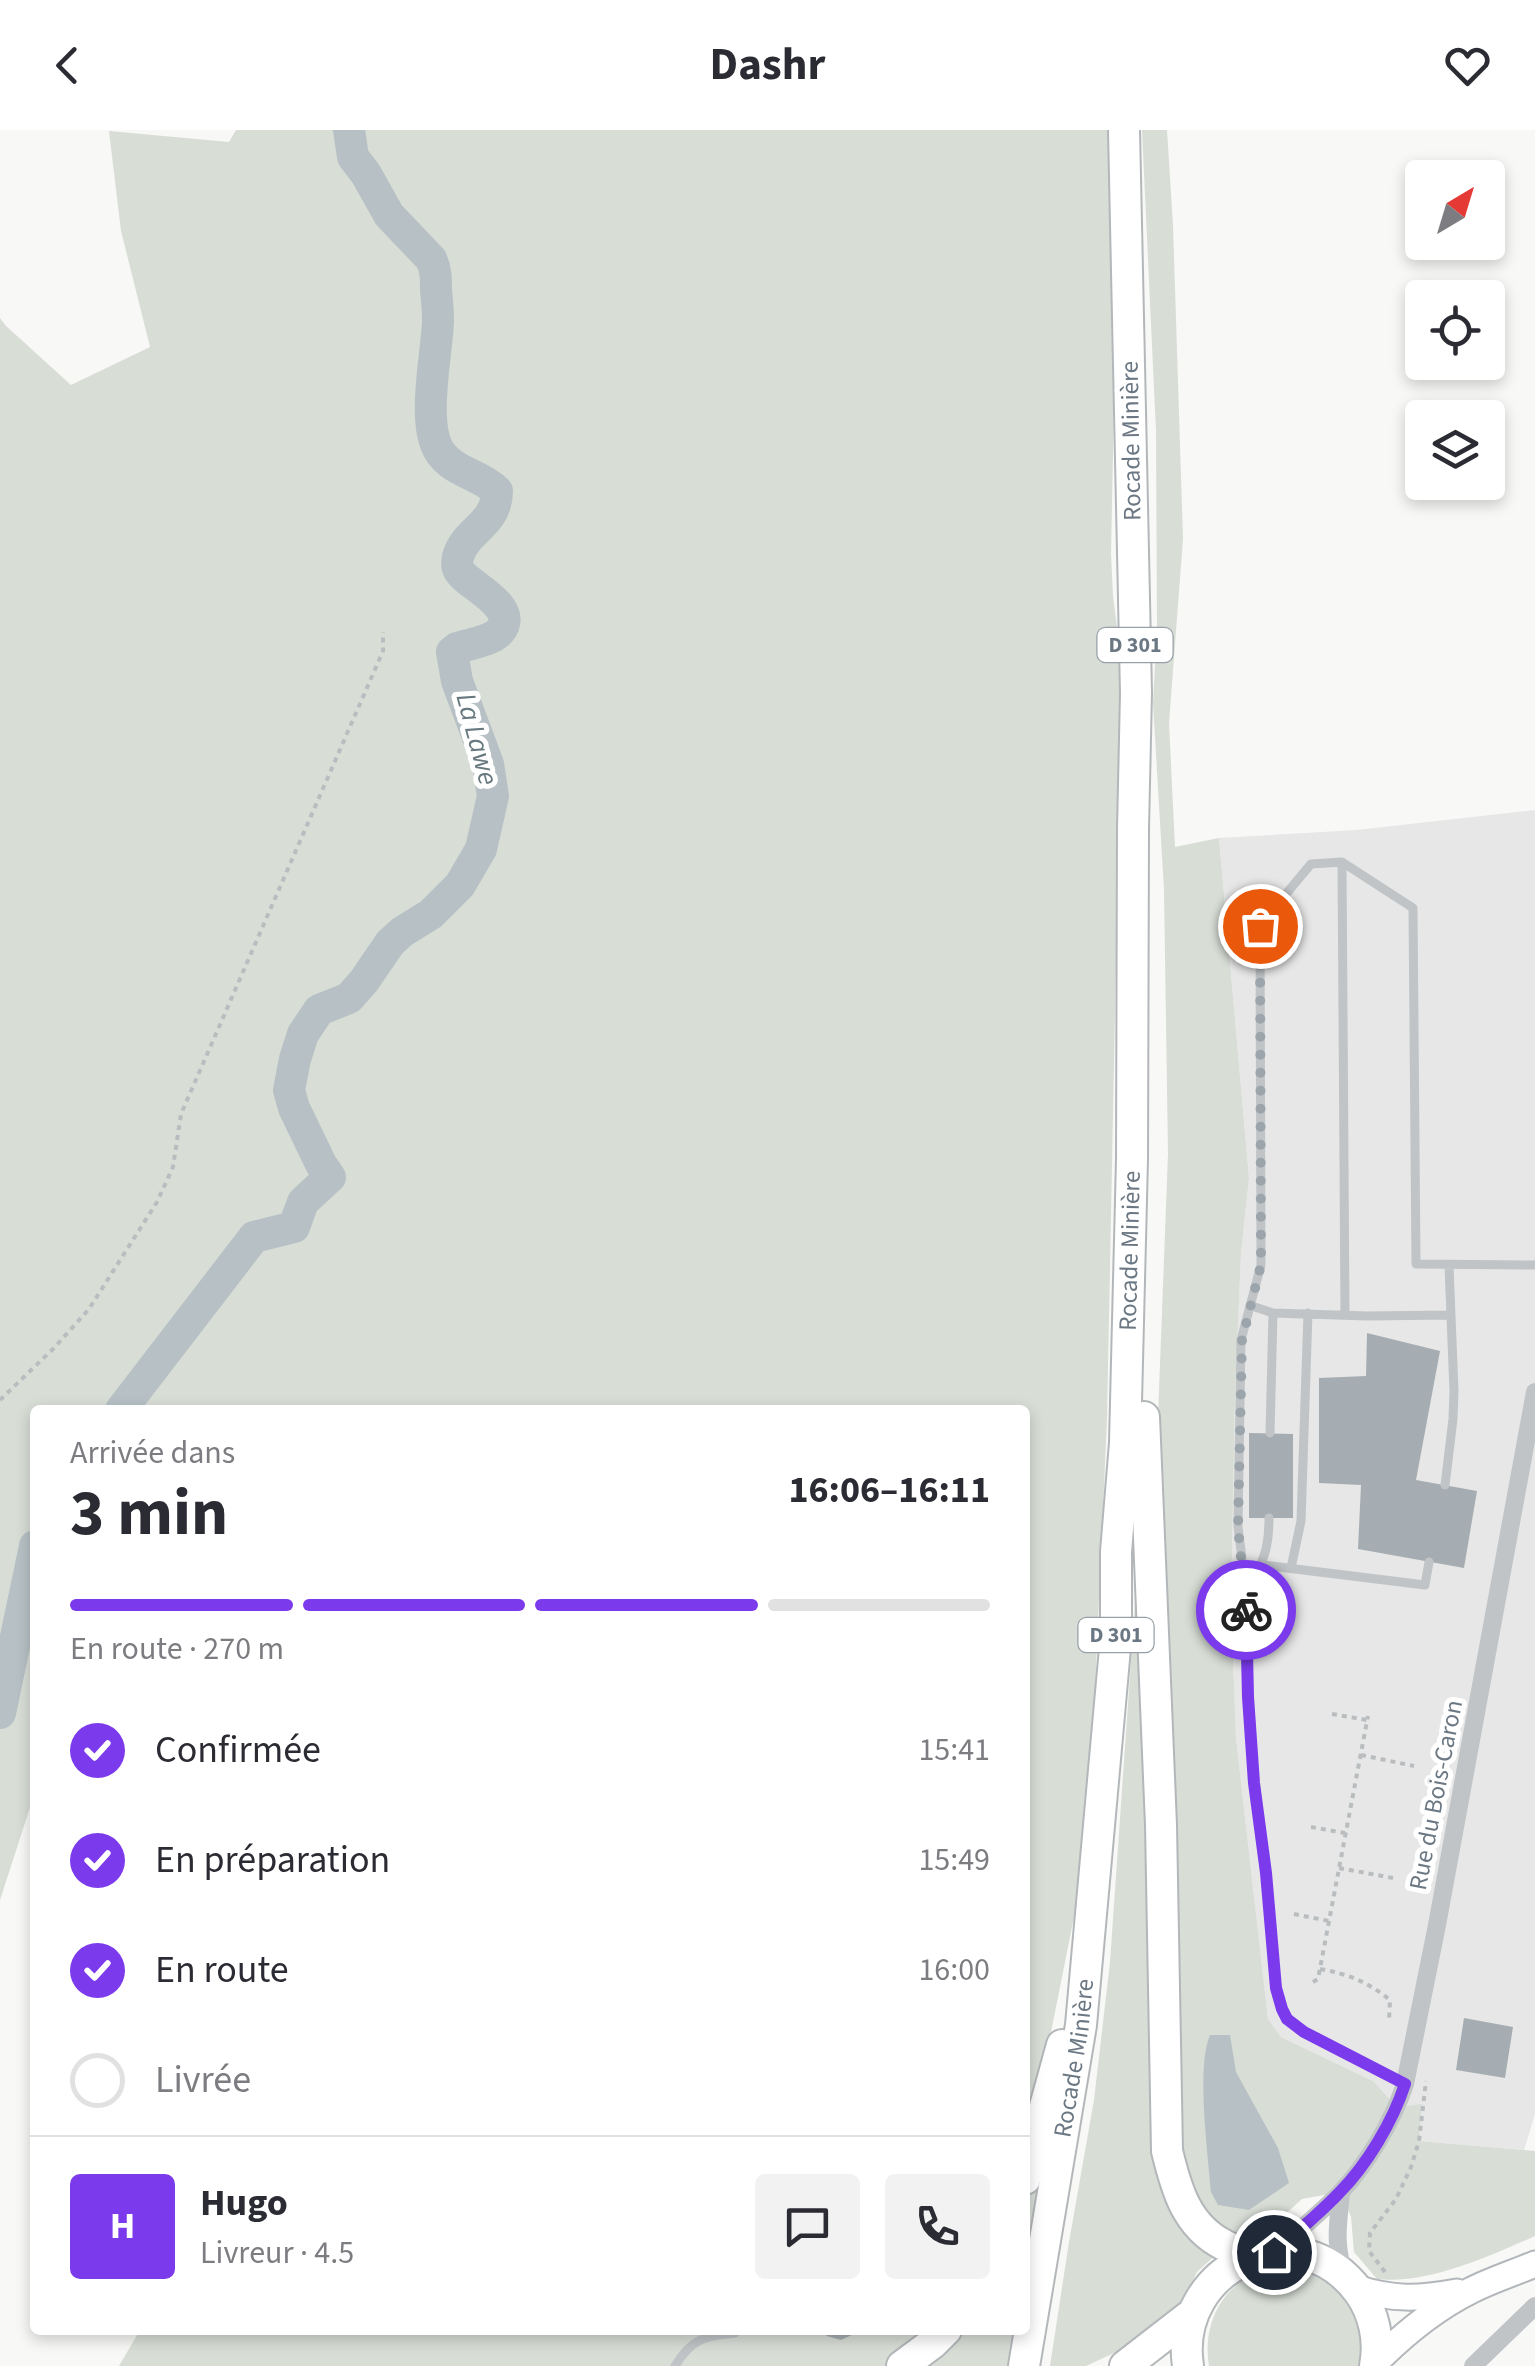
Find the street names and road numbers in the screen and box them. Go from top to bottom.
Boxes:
street label: Rocade Minière [1112,361,1150,521]
road number: D 301 [1098,628,1172,662]
street label: Rocade Minière [1110,1170,1150,1331]
road number: D 301 [1078,1618,1154,1652]
street label: Rue du Bois-Caron [1400,1697,1472,1893]
street label: Rocade Minière [1044,1977,1103,2140]

